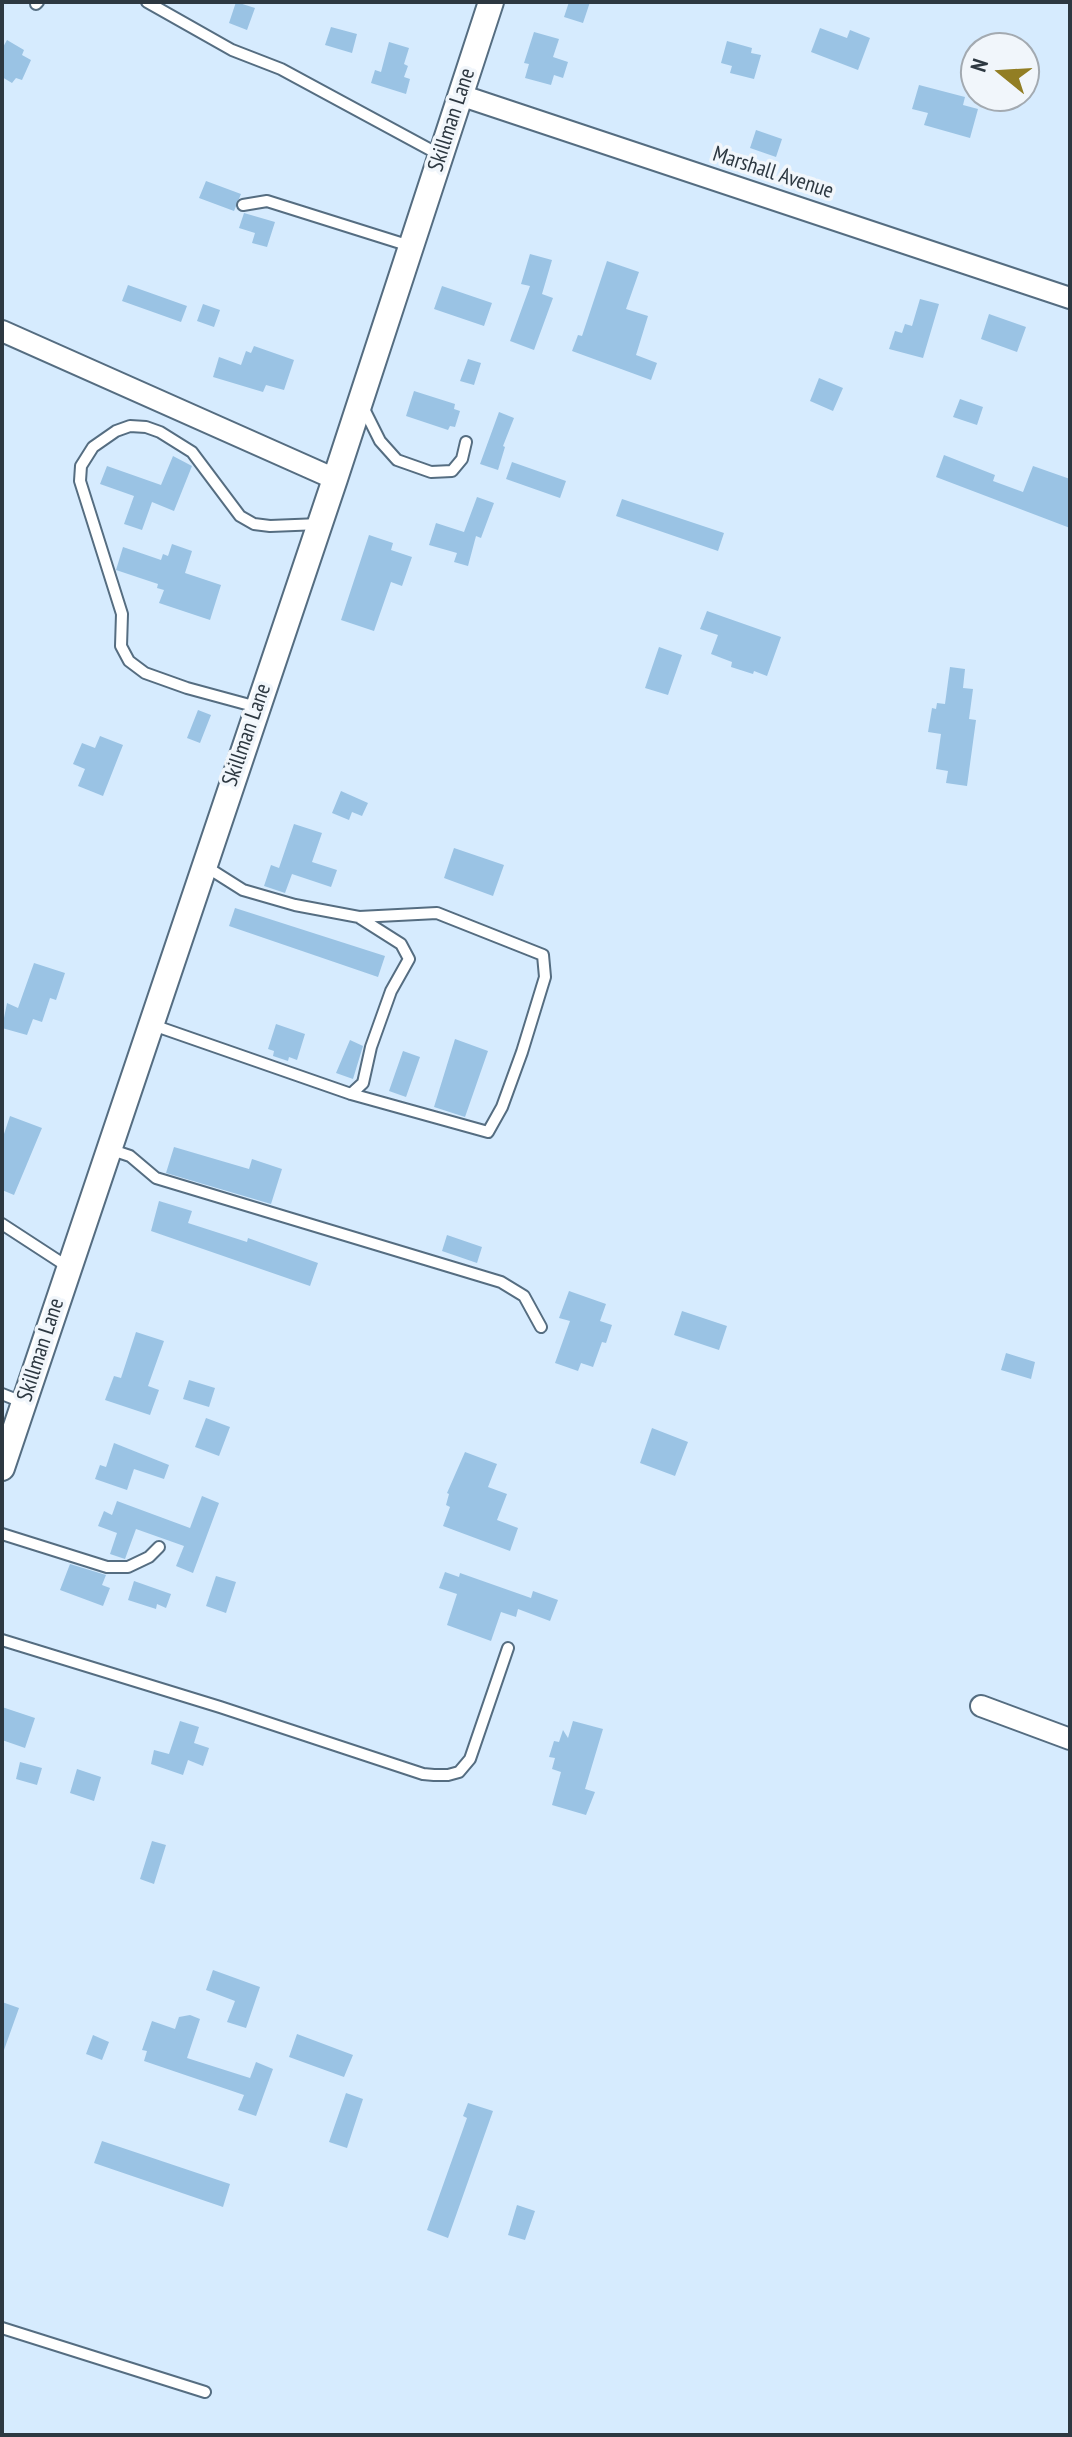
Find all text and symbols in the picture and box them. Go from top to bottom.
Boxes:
north arrow [960,32,1040,112]
text: N [964,55,994,75]
street label: Skillman Lane [423,65,481,175]
street label: Marshall Avenue [709,141,837,205]
street label: Skillman Lane [217,680,277,790]
street label: Skillman Lane [12,1295,70,1405]

